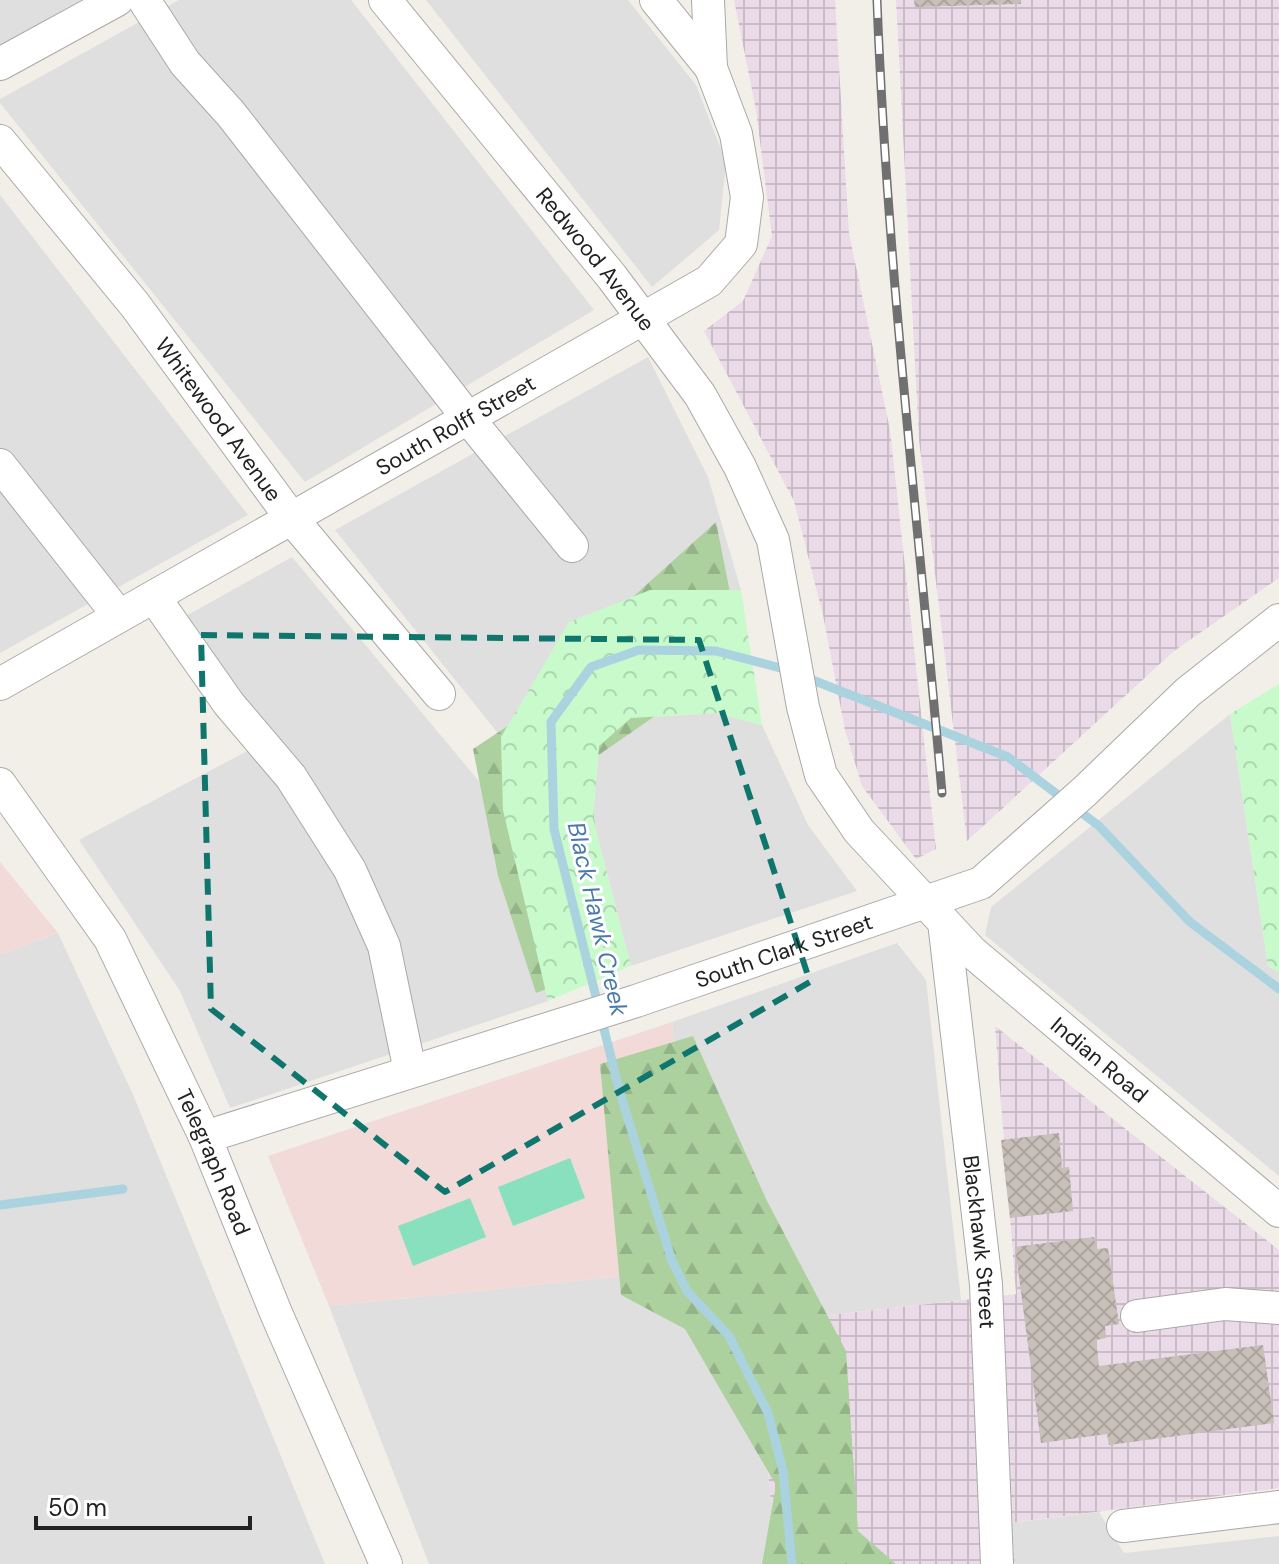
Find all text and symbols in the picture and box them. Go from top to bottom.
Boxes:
street label: Redwood Avenue [530,181,662,337]
street label: Whitewood Avenue [149,331,289,507]
street label: South Rolff Street [371,368,541,482]
water label: Black Hawk Creek [561,819,636,1020]
street label: South Clark Street [691,907,876,994]
street label: Indian Road [1045,1010,1154,1109]
street label: Telegraph Road [170,1084,258,1239]
street label: Blackhawk Street [957,1154,1002,1329]
scale bar [36,1480,250,1530]
text: 50 m [48,1492,107,1523]

